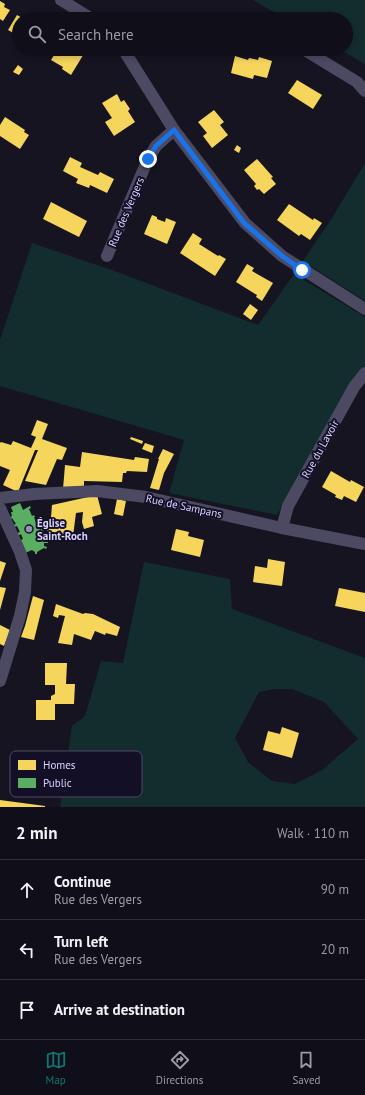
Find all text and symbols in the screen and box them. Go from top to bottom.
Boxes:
search box [12,12,353,56]
icon: search [26,23,48,45]
text: Search here [58,25,134,44]
route end [139,150,157,168]
street label: Rue des Vergers [105,175,147,249]
route start [293,261,311,279]
street label: Rue du Lavoir [298,417,342,481]
street label: Rue de Sampans [145,491,224,521]
place label: Église Saint-Roch [37,516,88,543]
marker: Église Saint-Roch [24,524,34,534]
legend [10,751,142,797]
text: Homes [43,758,76,772]
text: Public [43,776,72,790]
text: 2 min [16,822,57,844]
text: Walk · 110 m [277,825,349,842]
text: Continue [54,872,111,891]
icon: ahead [16,879,38,901]
text: 90 m [321,881,349,898]
text: Rue des Vergers [54,891,142,908]
text: Turn left [54,932,108,951]
icon: left [16,939,38,961]
text: 20 m [321,941,349,958]
text: Rue des Vergers [54,951,142,968]
icon: arrive [16,999,38,1021]
text: Arrive at destination [54,1000,185,1019]
tab: Map [45,1049,67,1087]
tab: Directions [156,1049,203,1087]
tab: Saved [292,1049,320,1087]

